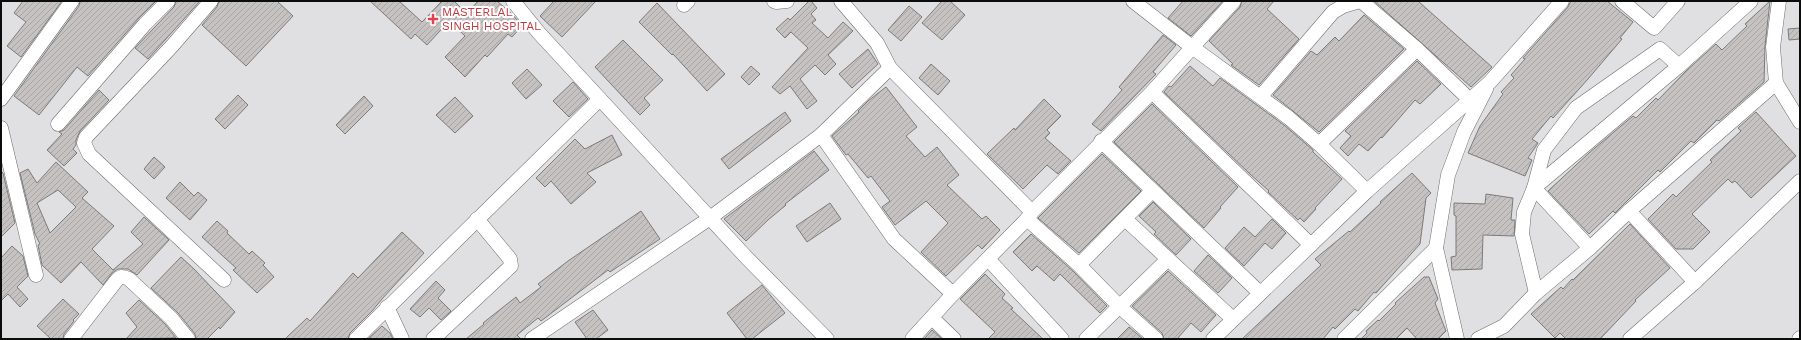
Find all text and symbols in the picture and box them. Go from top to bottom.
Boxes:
place label: MASTERLAL SINGH HOSPITAL [442,5,541,33]
marker: MASTERLAL SINGH HOSPITAL [427,13,439,25]

